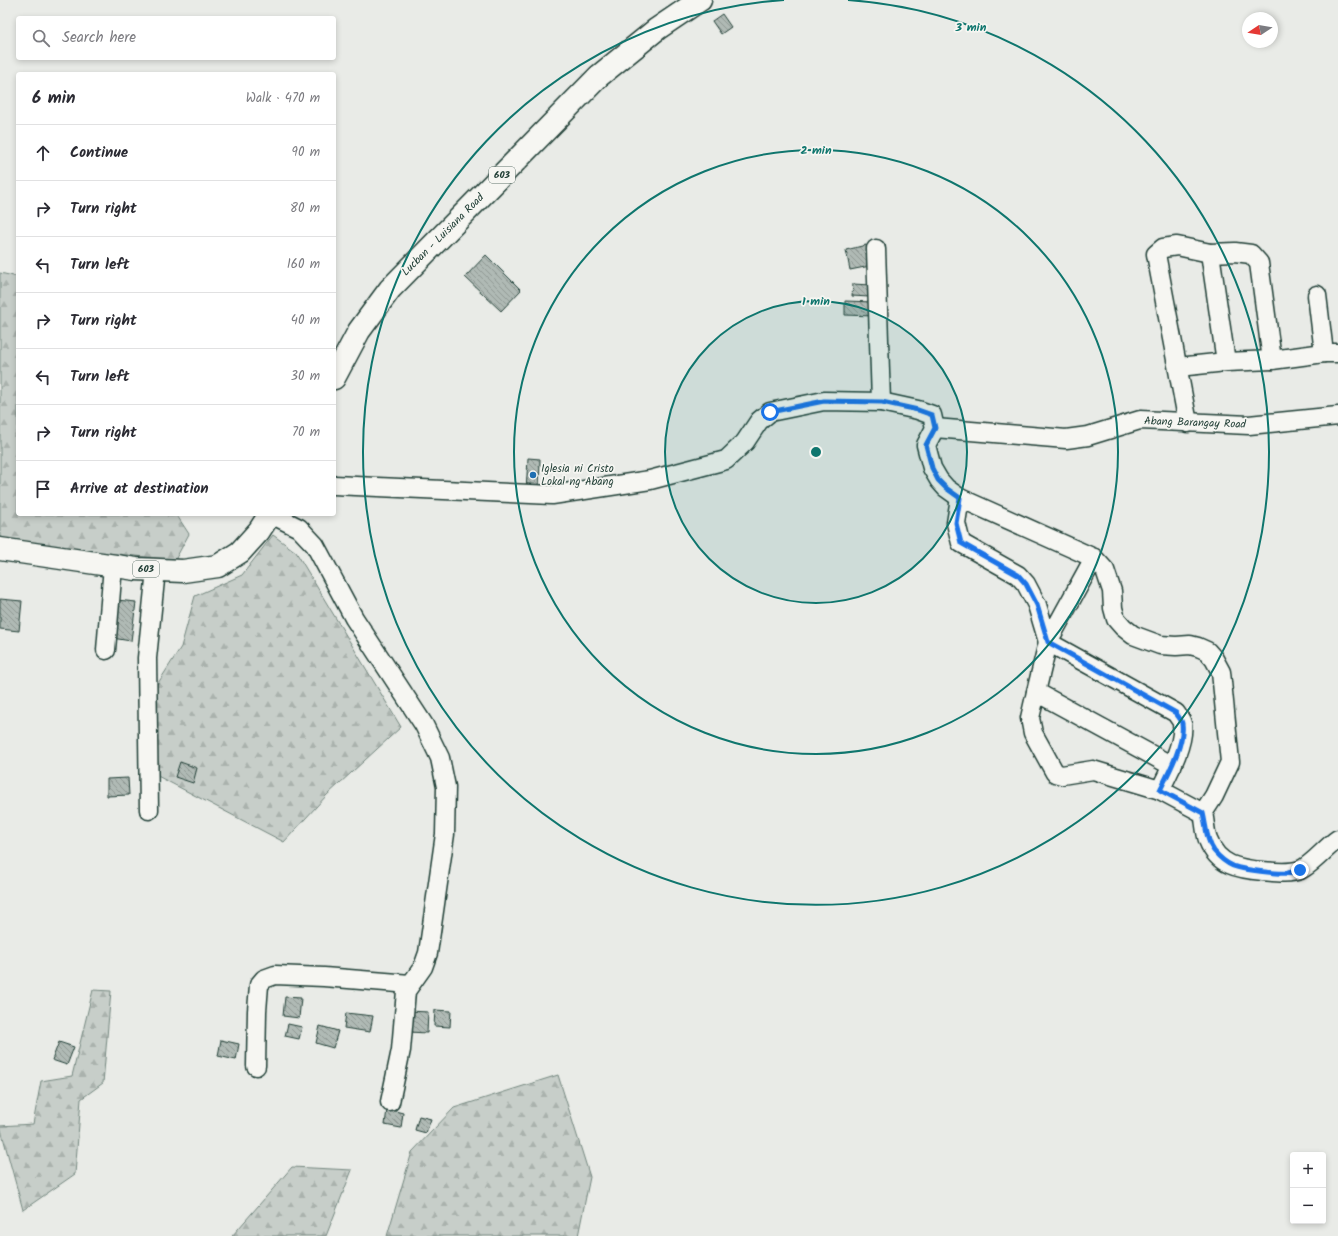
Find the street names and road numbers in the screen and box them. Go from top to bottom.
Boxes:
road number: 603 [489,167,515,183]
street label: Lucban - Luisiana Road [397,189,489,281]
street label: Abang Barangay Road [1144,412,1247,434]
road number: 603 [133,561,159,577]

